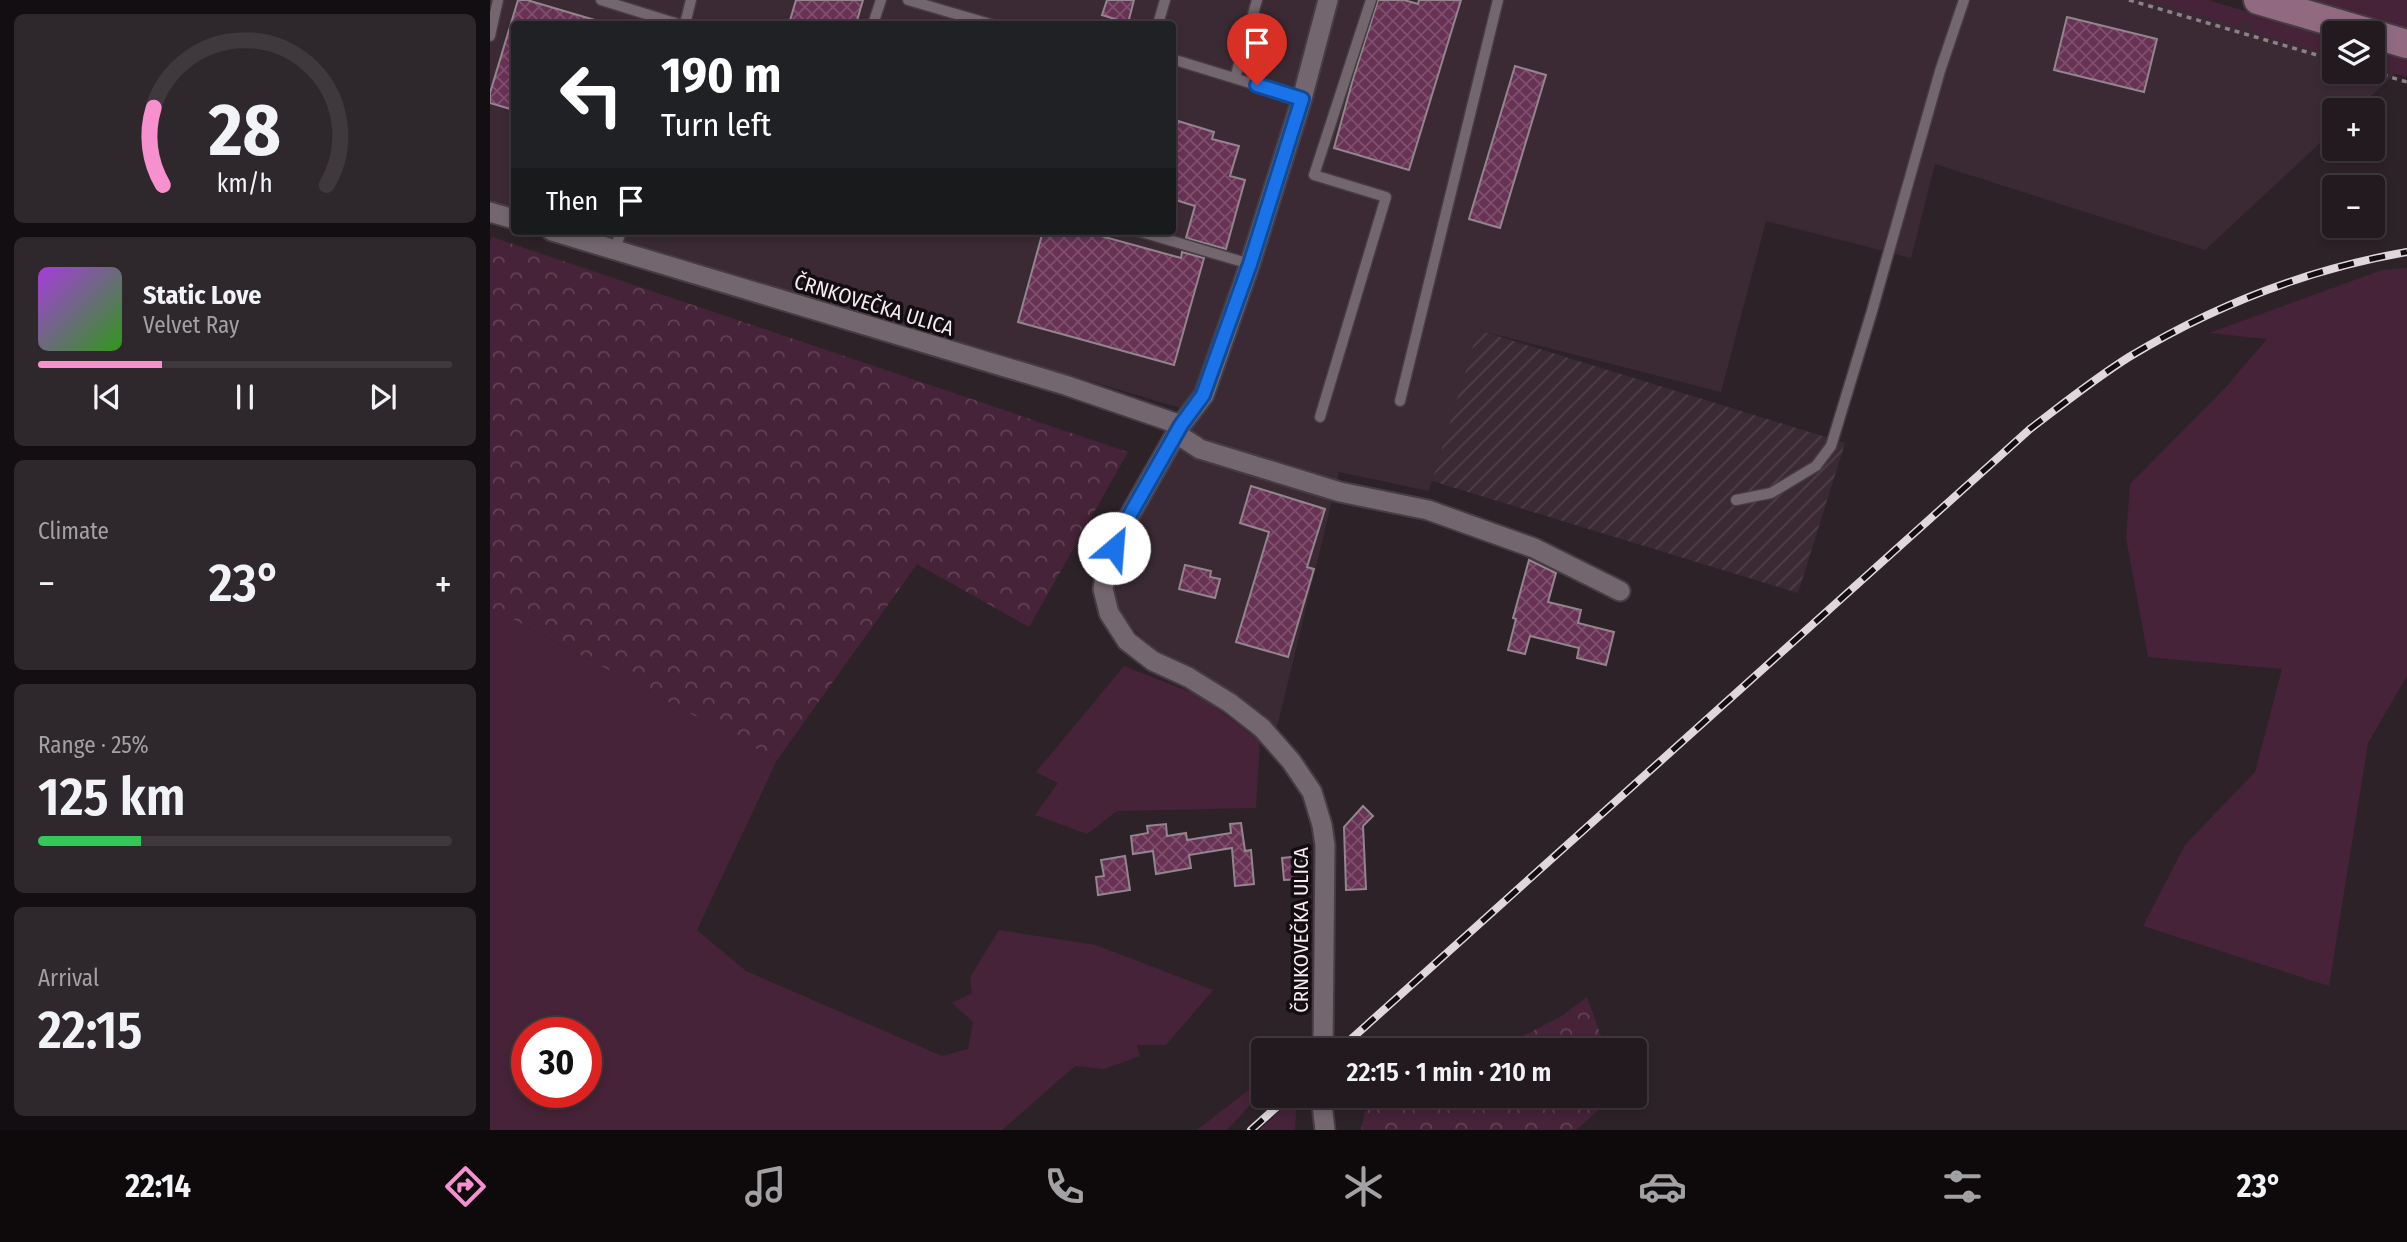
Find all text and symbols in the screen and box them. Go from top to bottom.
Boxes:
pin [1227,13,1287,85]
map controls [2322,21,2385,238]
button: layers [2322,21,2385,84]
icon: arrive [1238,24,1276,62]
text: 190 m [661,46,781,105]
icon: left [546,49,637,140]
text: 28 [208,87,281,174]
button: + [2322,98,2385,161]
text: Turn left [661,106,771,144]
text: km/h [217,168,273,198]
button: − [2322,175,2385,238]
icon: arrive [612,182,650,220]
text: Then [546,186,598,217]
street label: ČRNKOVEČKA ULICA [791,268,957,342]
text: Static Love [143,280,261,311]
text: Velvet Ray [143,311,239,339]
icon: previous [88,378,126,416]
icon: pause [226,378,264,416]
icon: next [364,378,402,416]
position arrow [1077,511,1151,585]
text: Climate [38,517,109,545]
text: 23° [209,552,281,615]
text: − [38,561,55,607]
text: + [435,561,452,607]
text: Range · 25% [38,731,149,759]
text: 125 km [38,766,185,829]
street label: ČRNKOVEČKA ULICA [1288,847,1314,1013]
text: Arrival [38,964,99,992]
text: 22:15 [38,999,142,1062]
speed limit sign: 30 [511,1017,602,1108]
text: 22:15 · 1 min · 210 m [1347,1057,1551,1088]
icon: directions [441,1162,490,1211]
icon: music [741,1162,790,1211]
icon: phone [1040,1162,1089,1211]
icon: climate [1339,1162,1388,1211]
icon: car [1638,1162,1687,1211]
icon: filters [1938,1162,1987,1211]
text: 22:14 [125,1167,191,1205]
text: 23° [2237,1167,2282,1205]

